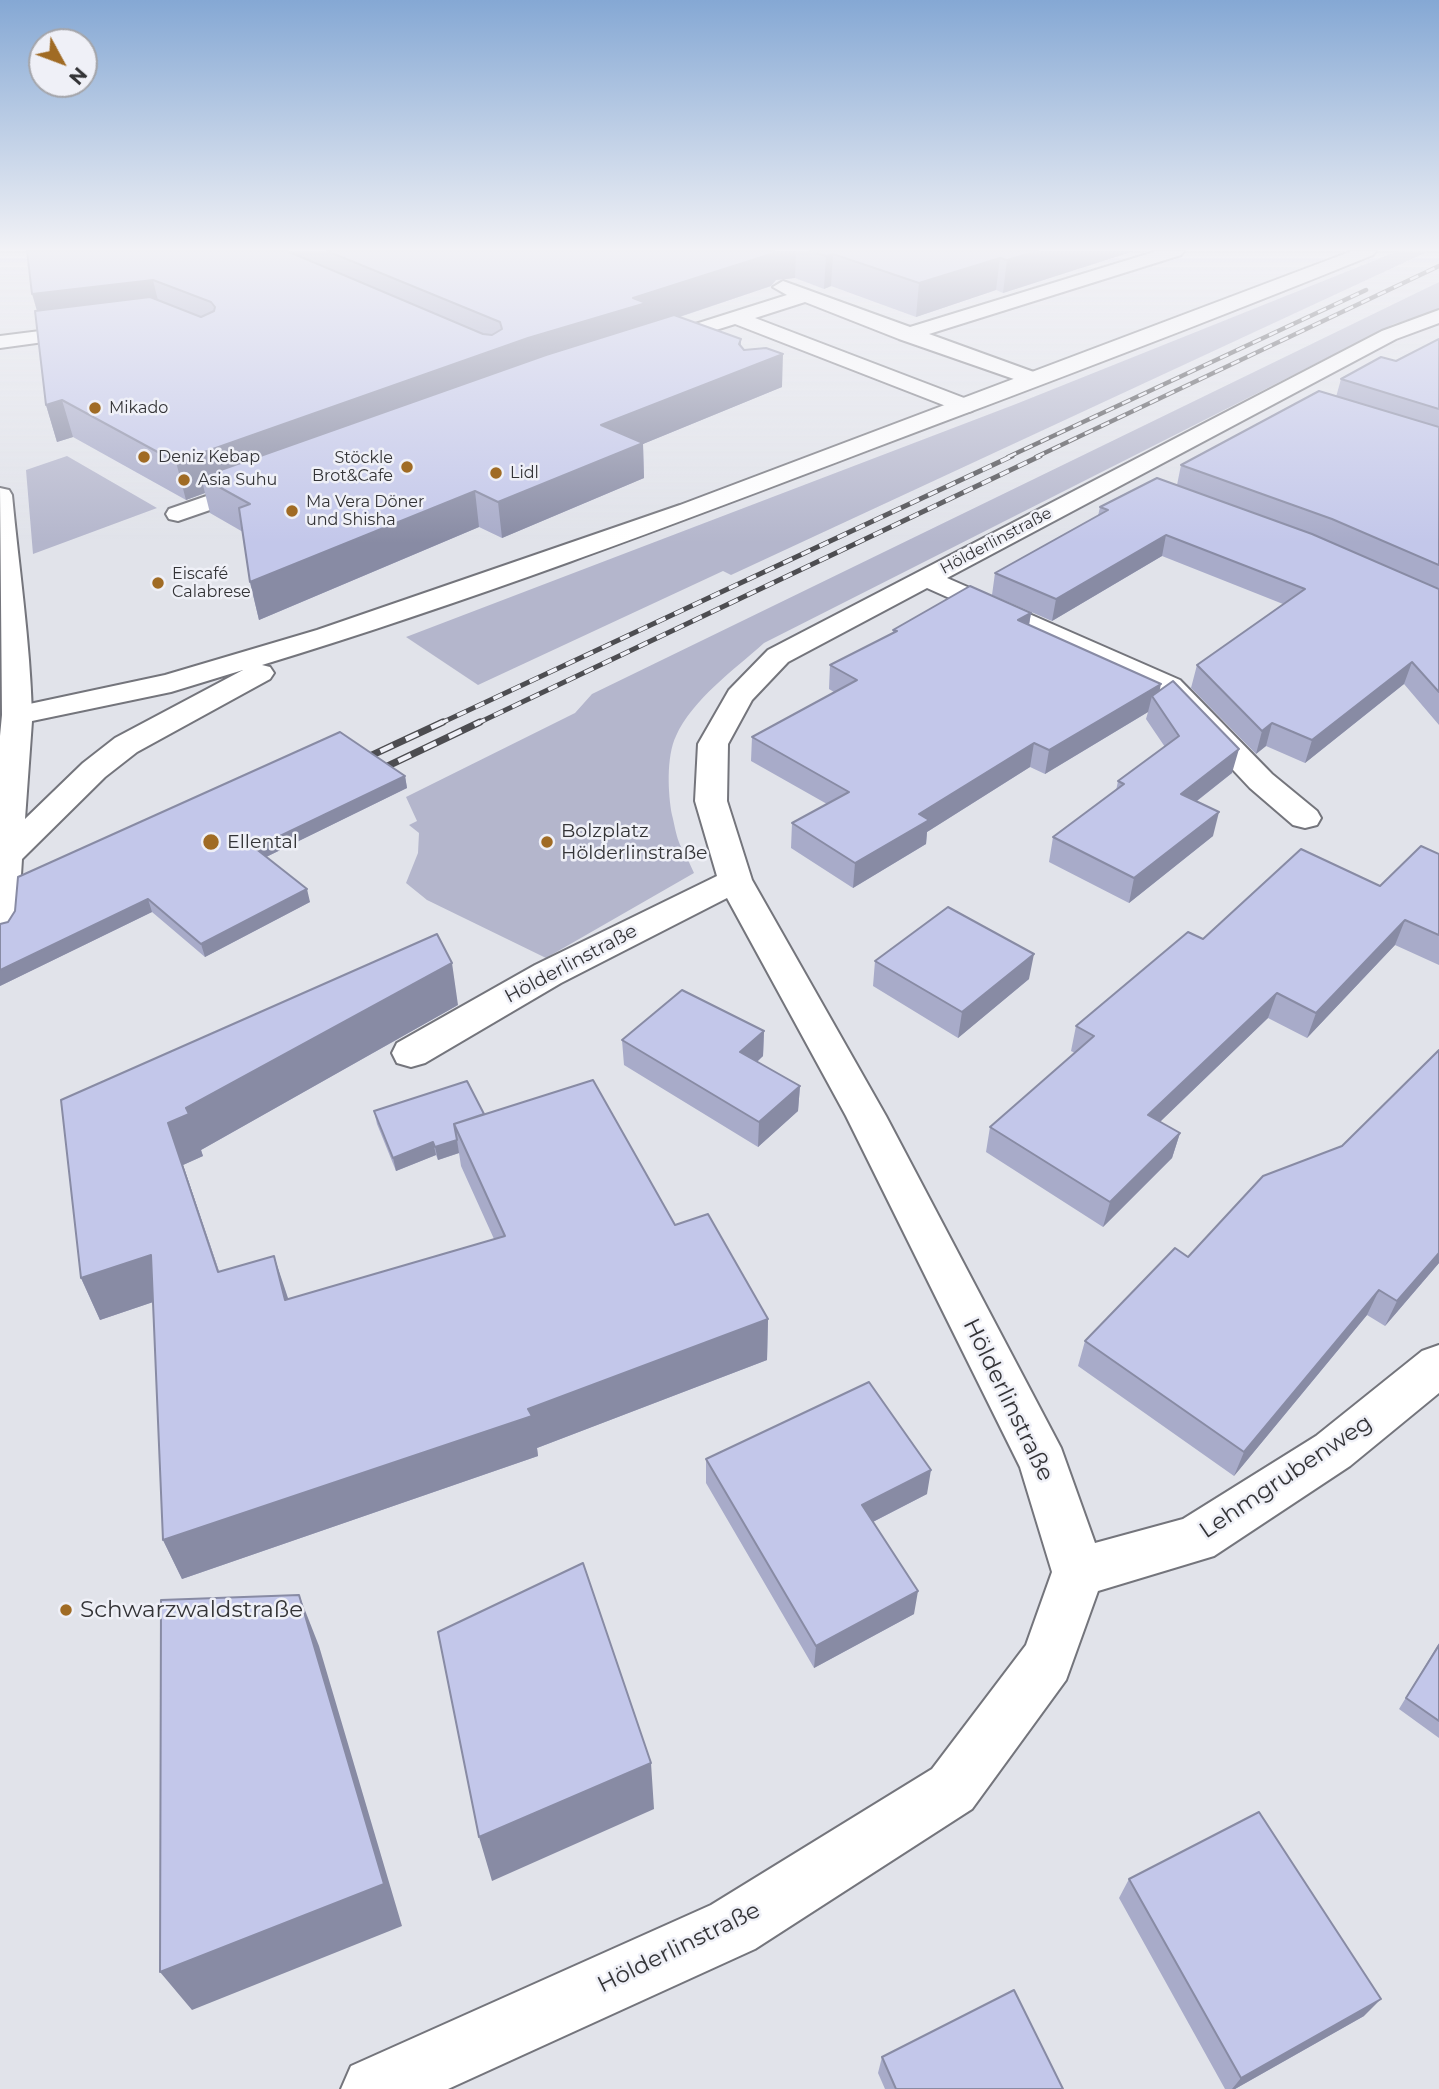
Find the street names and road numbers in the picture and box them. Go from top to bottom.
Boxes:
street label: Hölderlinstraße [937,504,1055,578]
street label: Hölderlinstraße [501,920,641,1008]
street label: Hölderlinstraße [957,1314,1059,1486]
street label: Lehmgrubenweg [1195,1409,1377,1545]
street label: Hölderlinstraße [593,1897,765,1999]

